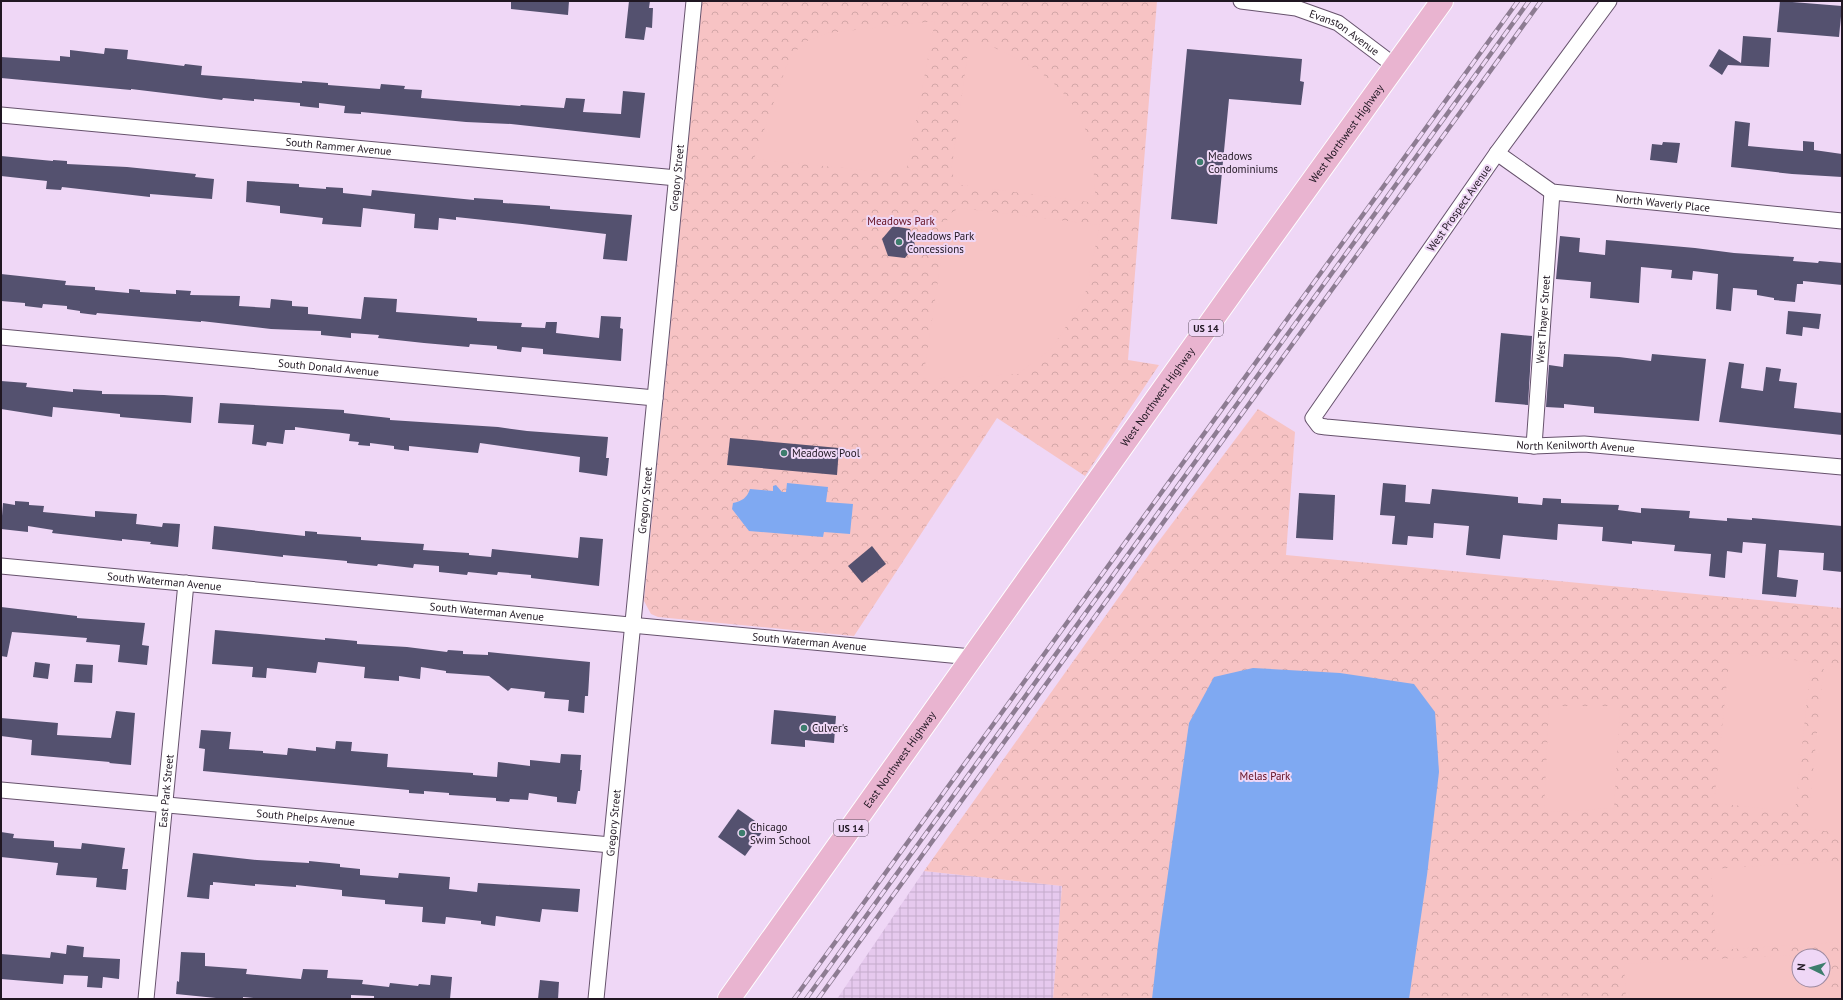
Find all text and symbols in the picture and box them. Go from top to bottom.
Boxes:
street label: Evanston Avenue [1307,6,1382,59]
street label: West Northwest Highway [1306,81,1387,186]
street label: South Rammer Avenue [285,135,393,158]
street label: Gregory Street [666,143,687,212]
place label: Meadows Condominiums [1208,149,1278,176]
marker: Meadows Condominiums [1195,157,1205,167]
street label: West Prospect Avenue [1424,162,1494,254]
street label: North Waverly Place [1615,191,1711,215]
park label: Meadows Park [867,214,935,228]
place label: Meadows Park Concessions [907,229,975,256]
marker: Meadows Park Concessions [894,237,904,247]
street label: West Thayer Street [1533,275,1553,364]
road number: US 14 [1189,320,1223,336]
street label: West Northwest Highway [1117,344,1198,449]
street label: South Donald Avenue [278,356,380,379]
street label: North Kenilworth Avenue [1516,437,1636,456]
place label: Meadows Pool [792,446,861,460]
marker: Meadows Pool [779,448,789,458]
street label: Gregory Street [635,466,655,535]
street label: South Waterman Avenue [107,569,222,594]
street label: South Waterman Avenue [429,599,545,624]
street label: South Waterman Avenue [752,629,868,654]
street label: East Northwest Highway [860,708,939,811]
place label: Culver's [812,721,848,735]
marker: Culver's [799,723,809,733]
street label: East Park Street [156,753,177,828]
park label: Melas Park [1240,769,1291,783]
street label: Gregory Street [603,788,624,857]
street label: South Phelps Avenue [256,806,356,829]
place label: Chicago Swim School [750,820,811,847]
road number: US 14 [834,820,868,836]
marker: Chicago Swim School [737,828,747,838]
north arrow [1791,948,1831,988]
text: N [1794,963,1808,971]

